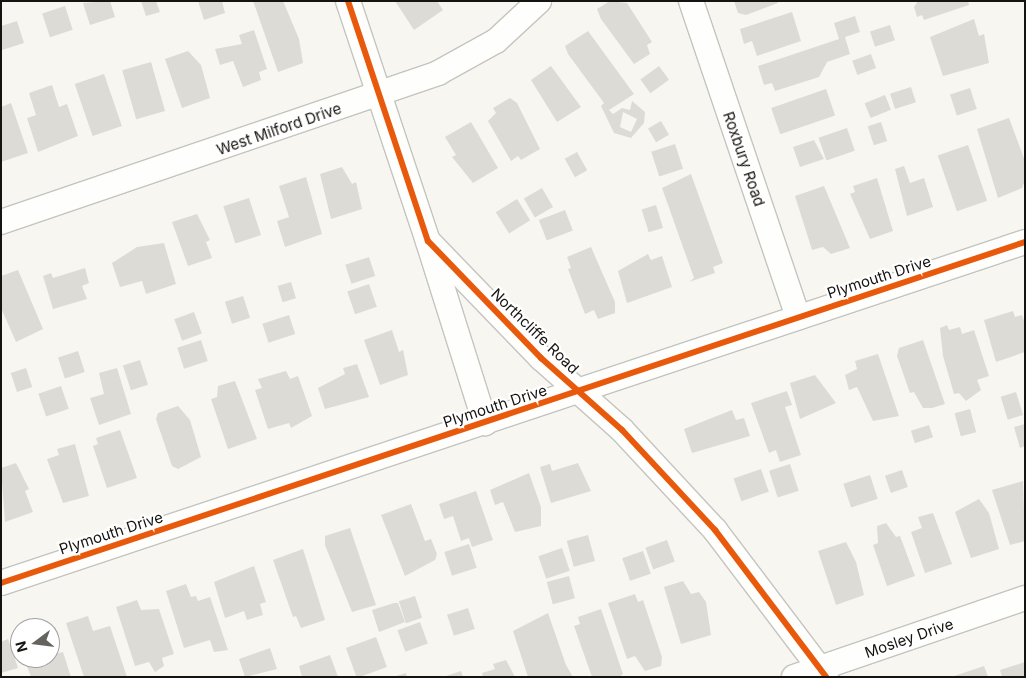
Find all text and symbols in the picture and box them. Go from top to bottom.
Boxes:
street label: West Milford Drive [214,99,344,159]
street label: Roxbury Road [719,109,769,209]
street label: Plymouth Drive [825,252,933,302]
street label: Northcliffe Road [487,285,583,377]
street label: Plymouth Drive [441,381,549,431]
street label: Plymouth Drive [57,508,165,558]
street label: Mosley Drive [862,614,956,662]
north arrow [10,618,60,668]
text: N [11,639,31,654]

